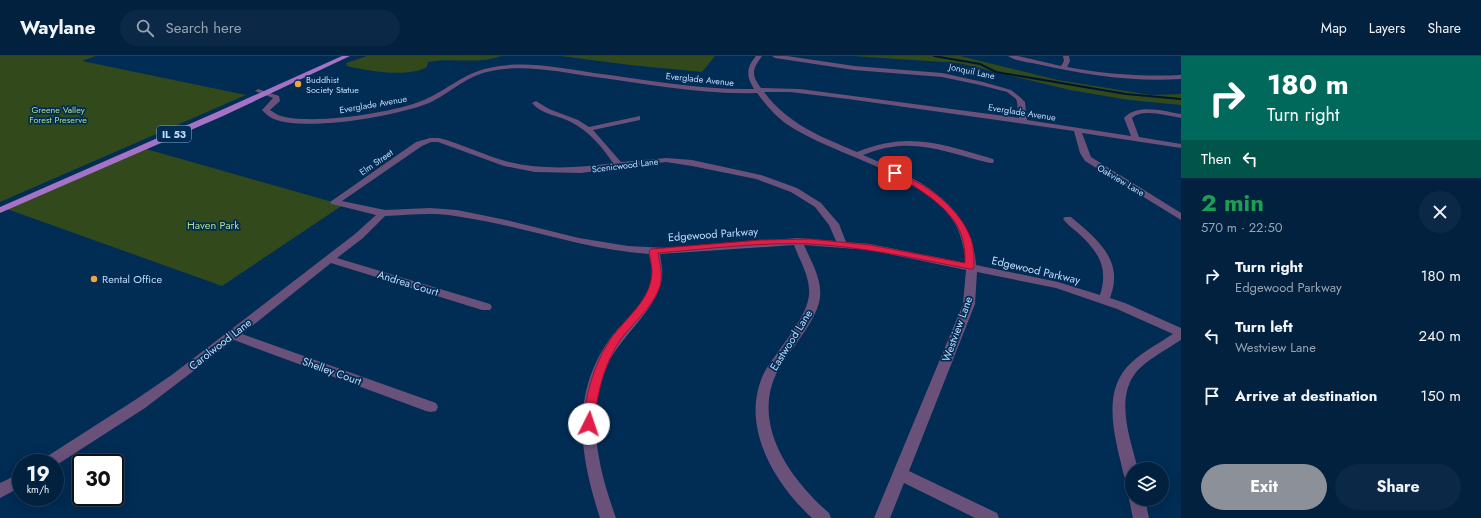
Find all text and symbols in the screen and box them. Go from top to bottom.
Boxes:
search box [120,10,400,46]
text: Waylane [20,14,96,41]
icon: search [134,17,156,39]
text: Search here [166,17,241,39]
text: Map [1321,18,1347,38]
text: Layers [1369,18,1405,38]
text: Share [1427,18,1461,38]
street label: Jonquil Lane [947,60,996,82]
text: 180 m [1267,64,1349,105]
street label: Everglade Avenue [665,69,735,89]
icon: right [1201,72,1253,124]
place label: Buddhist Society Statue [306,73,359,96]
marker: Buddhist Society Statue [293,79,303,89]
street label: Everglade Avenue [338,92,408,116]
street label: Everglade Avenue [987,100,1057,124]
text: Turn right [1267,102,1339,128]
park label: Greene Valley Forest Preserve [29,103,87,126]
road number: IL 53 [157,126,191,142]
street label: Elm Street [357,145,396,178]
text: Then [1201,148,1231,170]
icon: left [1239,148,1261,170]
street label: Scenicwood Lane [591,154,659,176]
pin [878,156,912,190]
street label: Oakview Lane [1095,161,1147,199]
icon: arrive [884,162,906,184]
text: 2 min [1201,185,1264,220]
button: close [1419,191,1461,233]
park label: Haven Park [187,217,239,233]
text: 570 m · 22:50 [1201,218,1283,237]
street label: Edgewood Parkway [667,223,759,245]
street label: Edgewood Parkway [990,252,1082,288]
text: Turn right [1235,256,1303,278]
icon: right [1201,265,1223,287]
text: 180 m [1421,265,1461,287]
street label: Andrea Court [376,266,441,300]
place label: Rental Office [102,271,162,287]
marker: Rental Office [89,274,99,284]
text: Edgewood Parkway [1235,278,1342,297]
street label: Westview Lane [938,294,976,364]
street label: Eastwood Lane [766,306,816,373]
street label: Carolwood Lane [185,314,255,374]
text: Turn left [1235,316,1293,338]
icon: left [1201,325,1223,347]
text: 240 m [1419,325,1461,347]
text: Westview Lane [1235,338,1316,357]
street label: Shelley Court [300,353,364,389]
icon: arrive [1201,385,1223,407]
text: Arrive at destination [1235,385,1377,407]
text: 150 m [1421,385,1461,407]
position arrow [568,403,610,445]
speed limit sign: 30 [72,454,124,506]
text: 19 [26,460,50,489]
map controls [1125,462,1169,506]
button: layers [1125,462,1169,506]
button: Exit [1201,464,1327,510]
button: Share [1335,464,1461,510]
text: km/h [27,482,49,497]

